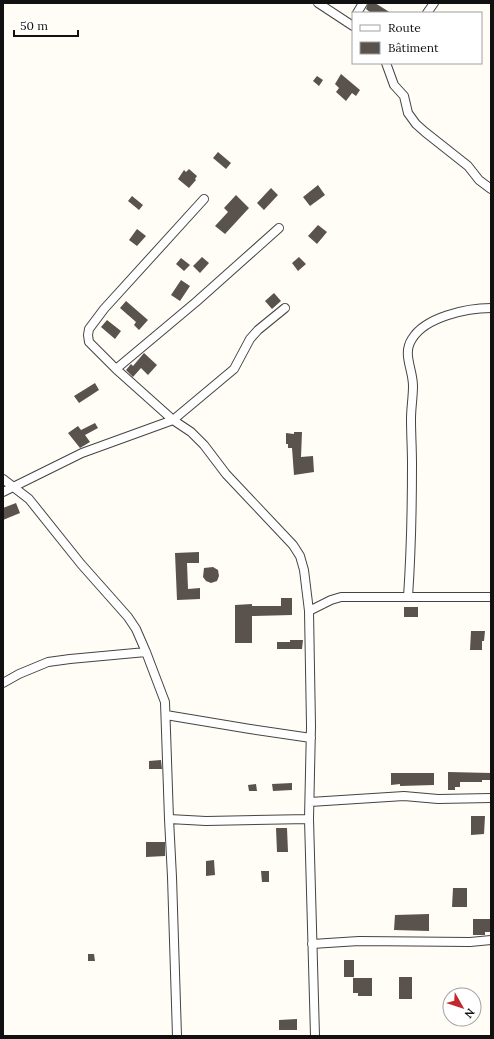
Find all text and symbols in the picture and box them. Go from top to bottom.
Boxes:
scale bar [14,12,78,38]
legend [352,12,482,64]
text: 50 m [20,18,48,33]
text: Route [388,20,421,35]
text: Bâtiment [388,40,439,55]
north arrow [442,987,482,1027]
text: N [461,1006,478,1021]

